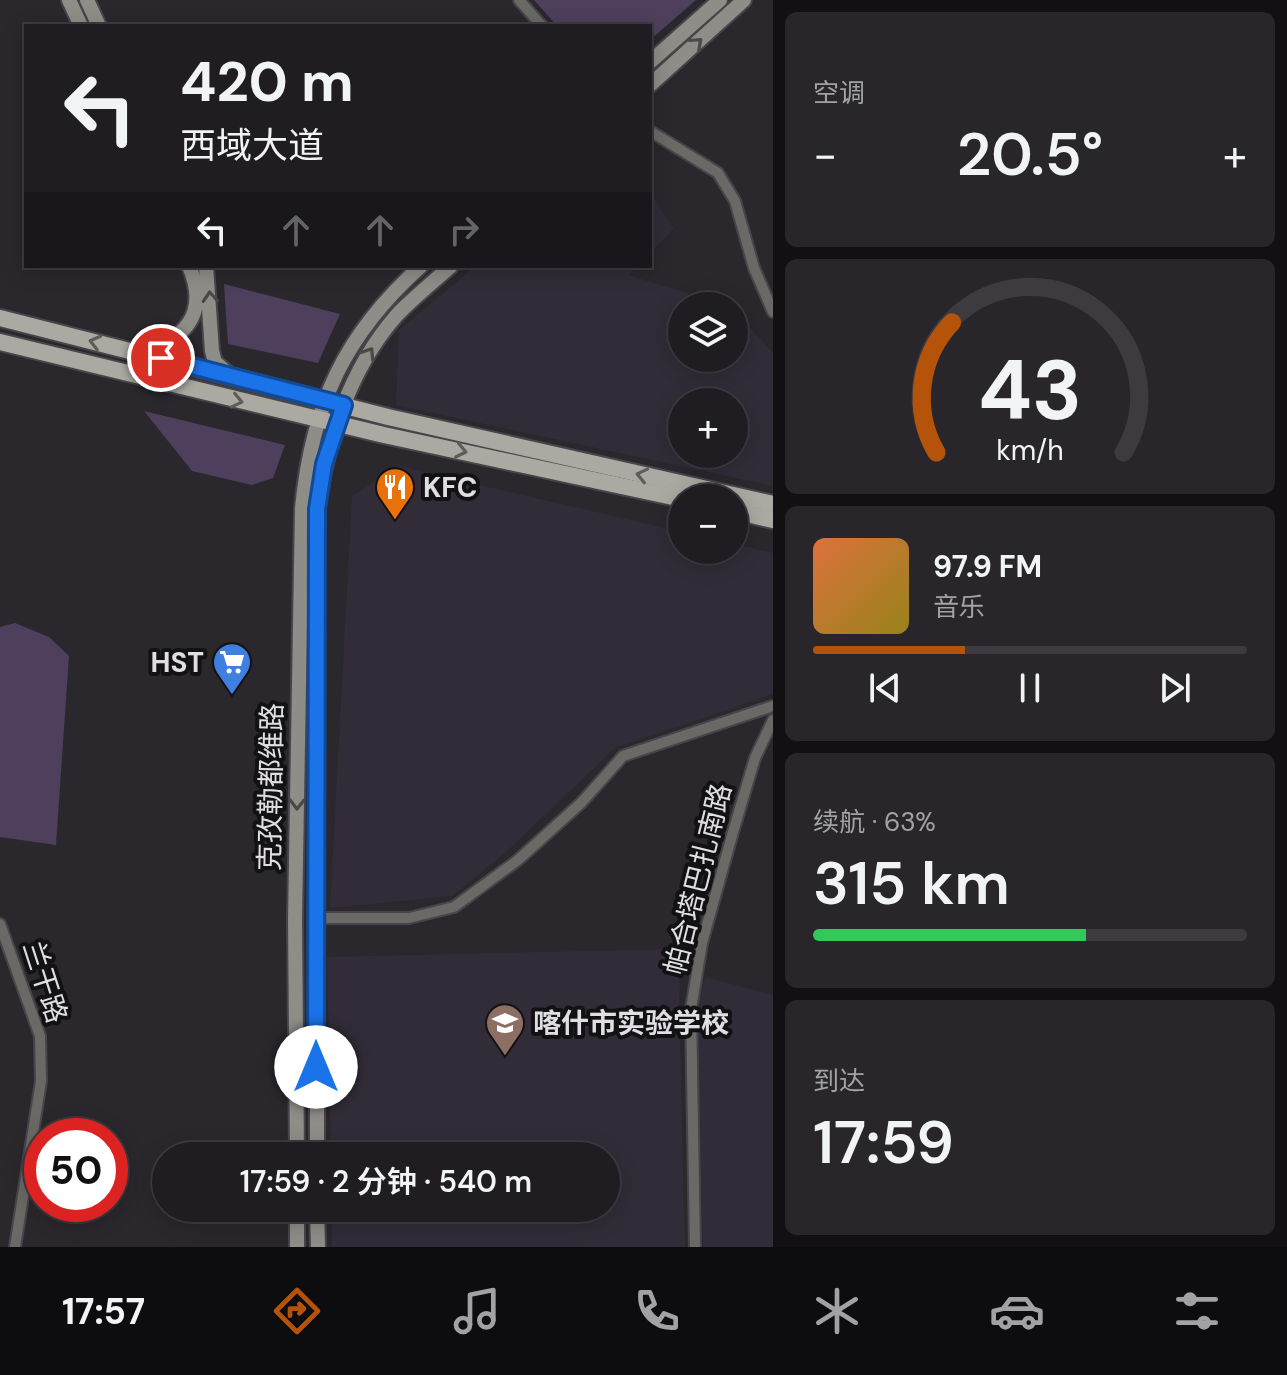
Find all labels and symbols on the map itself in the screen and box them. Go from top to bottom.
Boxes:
one-way arrow [688,37,702,52]
one-way arrow [202,290,219,303]
pin [127,324,195,392]
one-way arrow [89,334,103,351]
one-way arrow [359,348,374,362]
one-way arrow [230,392,244,409]
one-way arrow [453,442,467,459]
restaurant icon: KFC [374,466,416,521]
one-way arrow [636,467,650,484]
place label: KFC [423,469,478,506]
supermarket icon: HST [211,641,253,696]
place label: HST [151,644,204,681]
street label: 克孜勒都维路 [251,703,291,871]
street label: 帕合塔巴扎南路 [656,779,740,979]
one-way arrow [288,798,306,811]
street label: 兰干路 [14,936,76,1028]
school or university icon: 喀什市实验学校 [484,1002,526,1057]
place label: 喀什市实验学校 [533,1005,729,1042]
position arrow [274,1025,358,1109]
speed limit sign: 50 [24,1118,128,1222]

